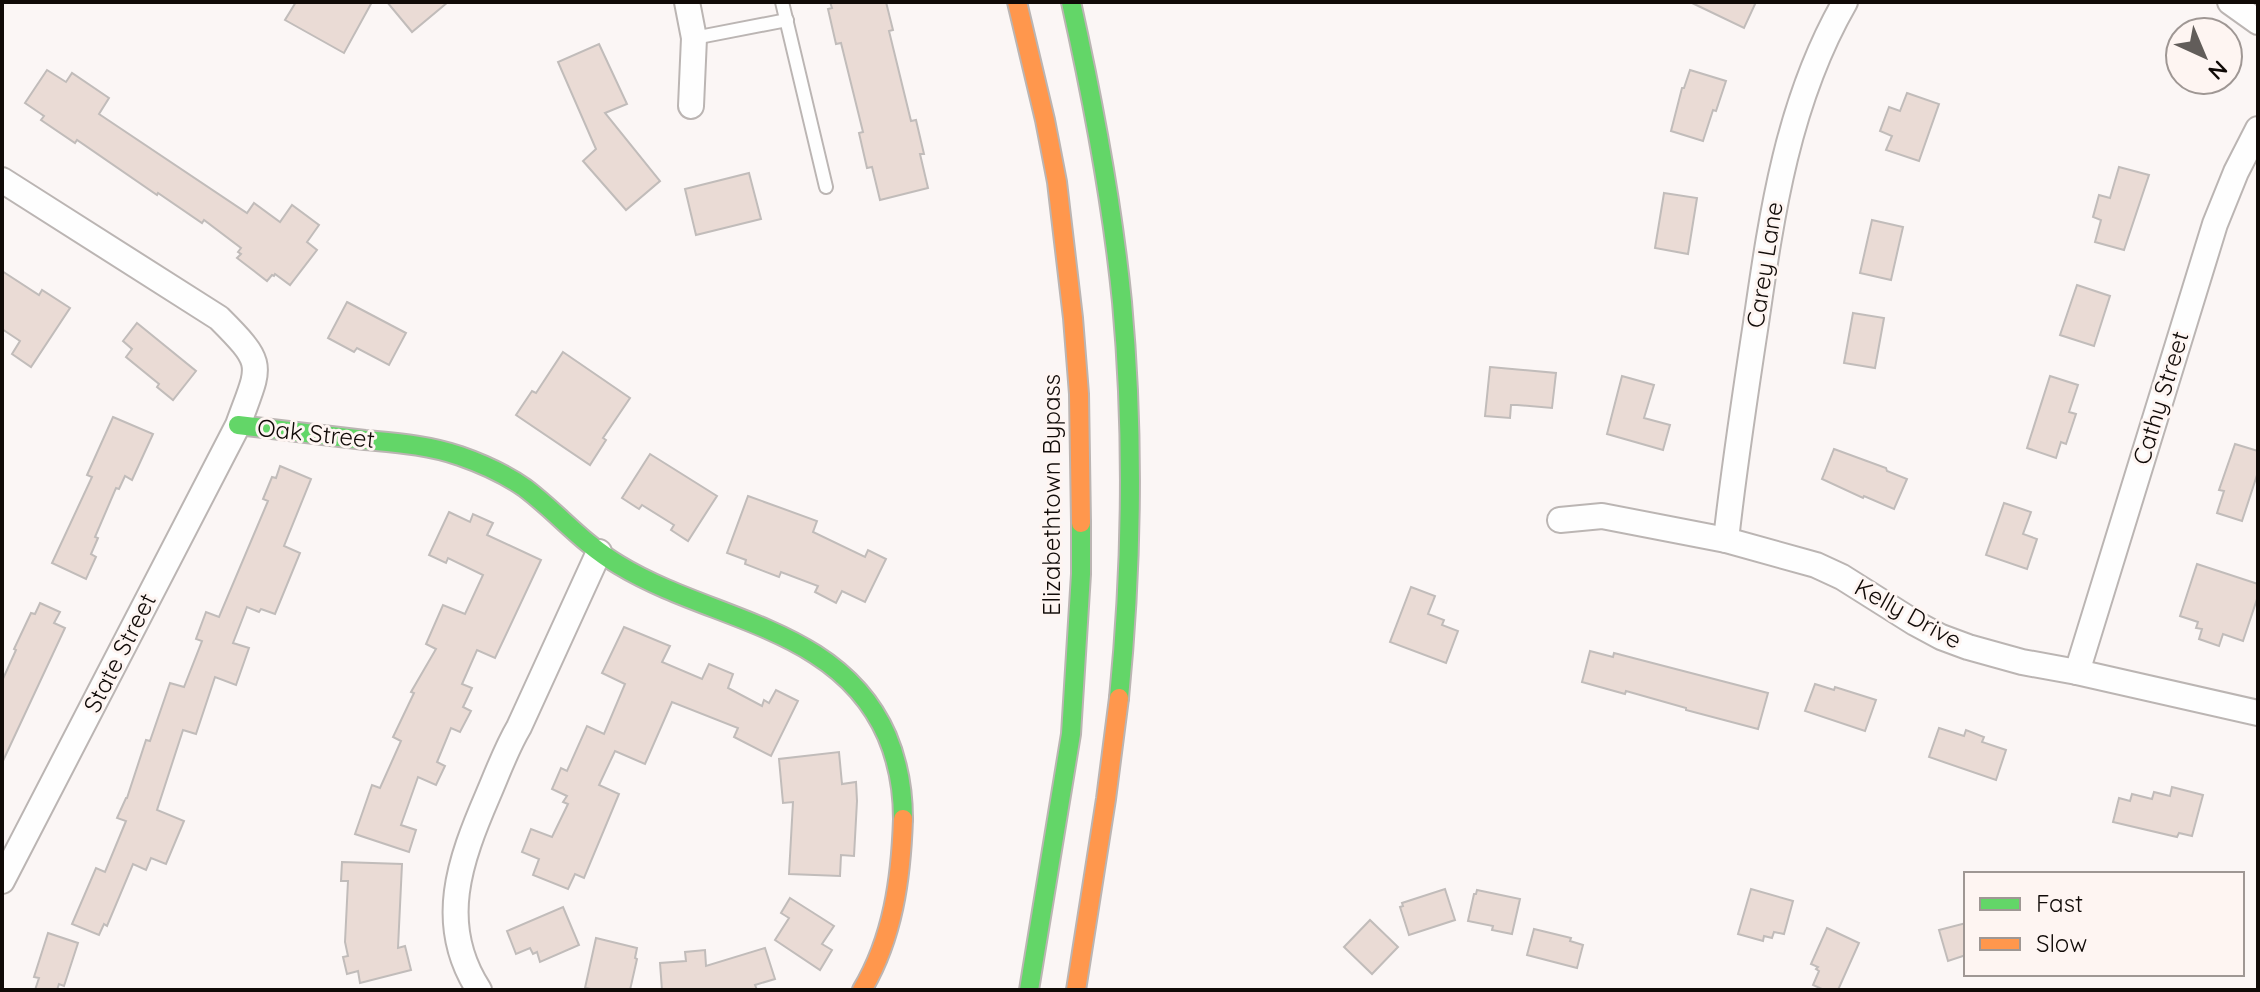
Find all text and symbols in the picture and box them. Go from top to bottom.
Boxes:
north arrow [2164,16,2244,96]
text: N [2202,55,2233,86]
street label: Carey Lane [1739,200,1789,330]
street label: Cathy Street [2126,328,2195,468]
street label: Elizabethtown Bypass [1036,374,1066,616]
street label: Oak Street [256,412,376,454]
street label: Kelly Drive [1850,571,1967,655]
street label: State Street [76,588,162,717]
legend [1964,872,2244,976]
text: Fast [2036,888,2083,918]
text: Slow [2036,928,2087,958]

